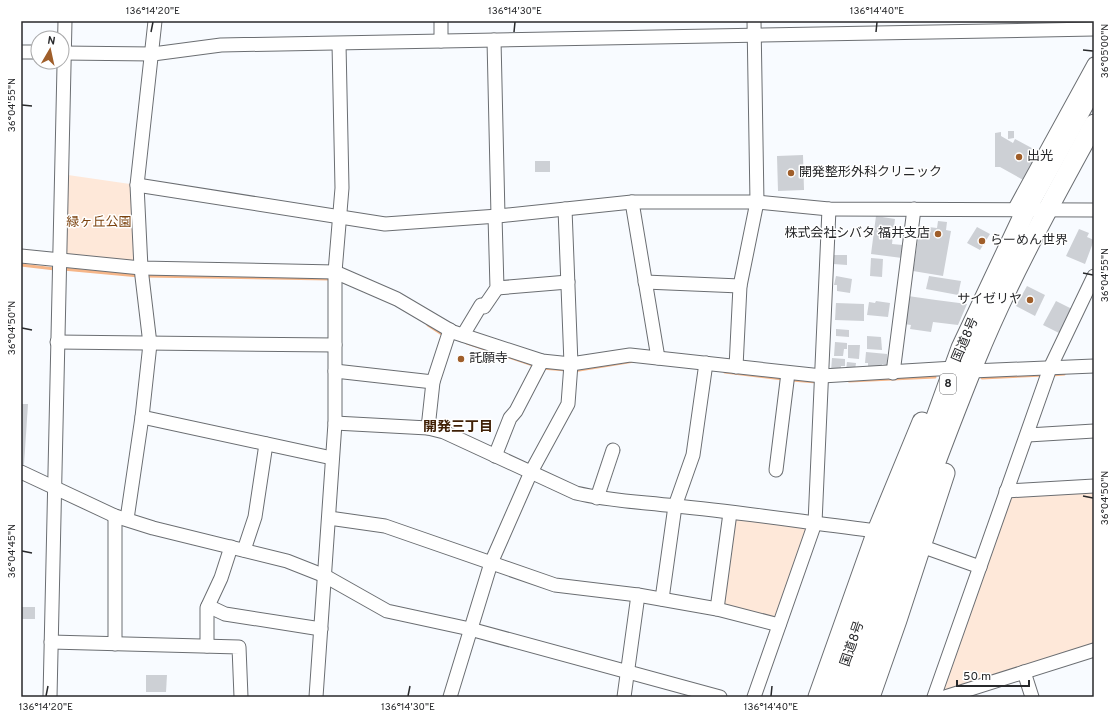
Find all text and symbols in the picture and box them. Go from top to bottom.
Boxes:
text: 136°14'20"E [126,5,180,18]
text: 136°14'30"E [488,5,542,18]
text: 136°14'40"E [850,5,904,18]
text: 36°05'00"N [1099,24,1112,78]
north arrow [30,30,70,70]
text: N [46,34,56,49]
text: 36°04'55"N [6,78,19,132]
place label: 出光 [1027,149,1053,165]
marker: 出光 [1014,152,1024,162]
place label: 開発整形外科クリニック [799,164,942,181]
marker: 開発整形外科クリニック [786,168,796,178]
park label: 緑ヶ丘公園 [66,215,132,231]
place label: 株式会社シバタ 福井支店 [784,226,930,242]
marker: 株式会社シバタ 福井支店 [933,229,943,239]
place label: らーめん世界 [990,233,1068,249]
marker: らーめん世界 [977,236,987,246]
text: 36°04'55"N [1099,248,1112,302]
place label: サイゼリヤ [957,291,1022,308]
marker: サイゼリヤ [1025,295,1035,305]
text: 36°04'50"N [6,301,19,355]
street label: 国道8号 [949,315,983,365]
place label: 託願寺 [469,351,508,367]
marker: 託願寺 [456,354,466,364]
road number: 8 [940,374,956,394]
district label: 開発三丁目 [423,419,493,436]
text: 36°04'50"N [1099,471,1112,525]
text: 36°04'45"N [6,524,19,578]
street label: 国道8号 [838,619,868,669]
scale bar [957,662,1029,688]
text: 50 m [963,669,991,685]
text: 136°14'20"E [19,701,73,714]
text: 136°14'30"E [381,701,435,714]
text: 136°14'40"E [744,701,798,714]

